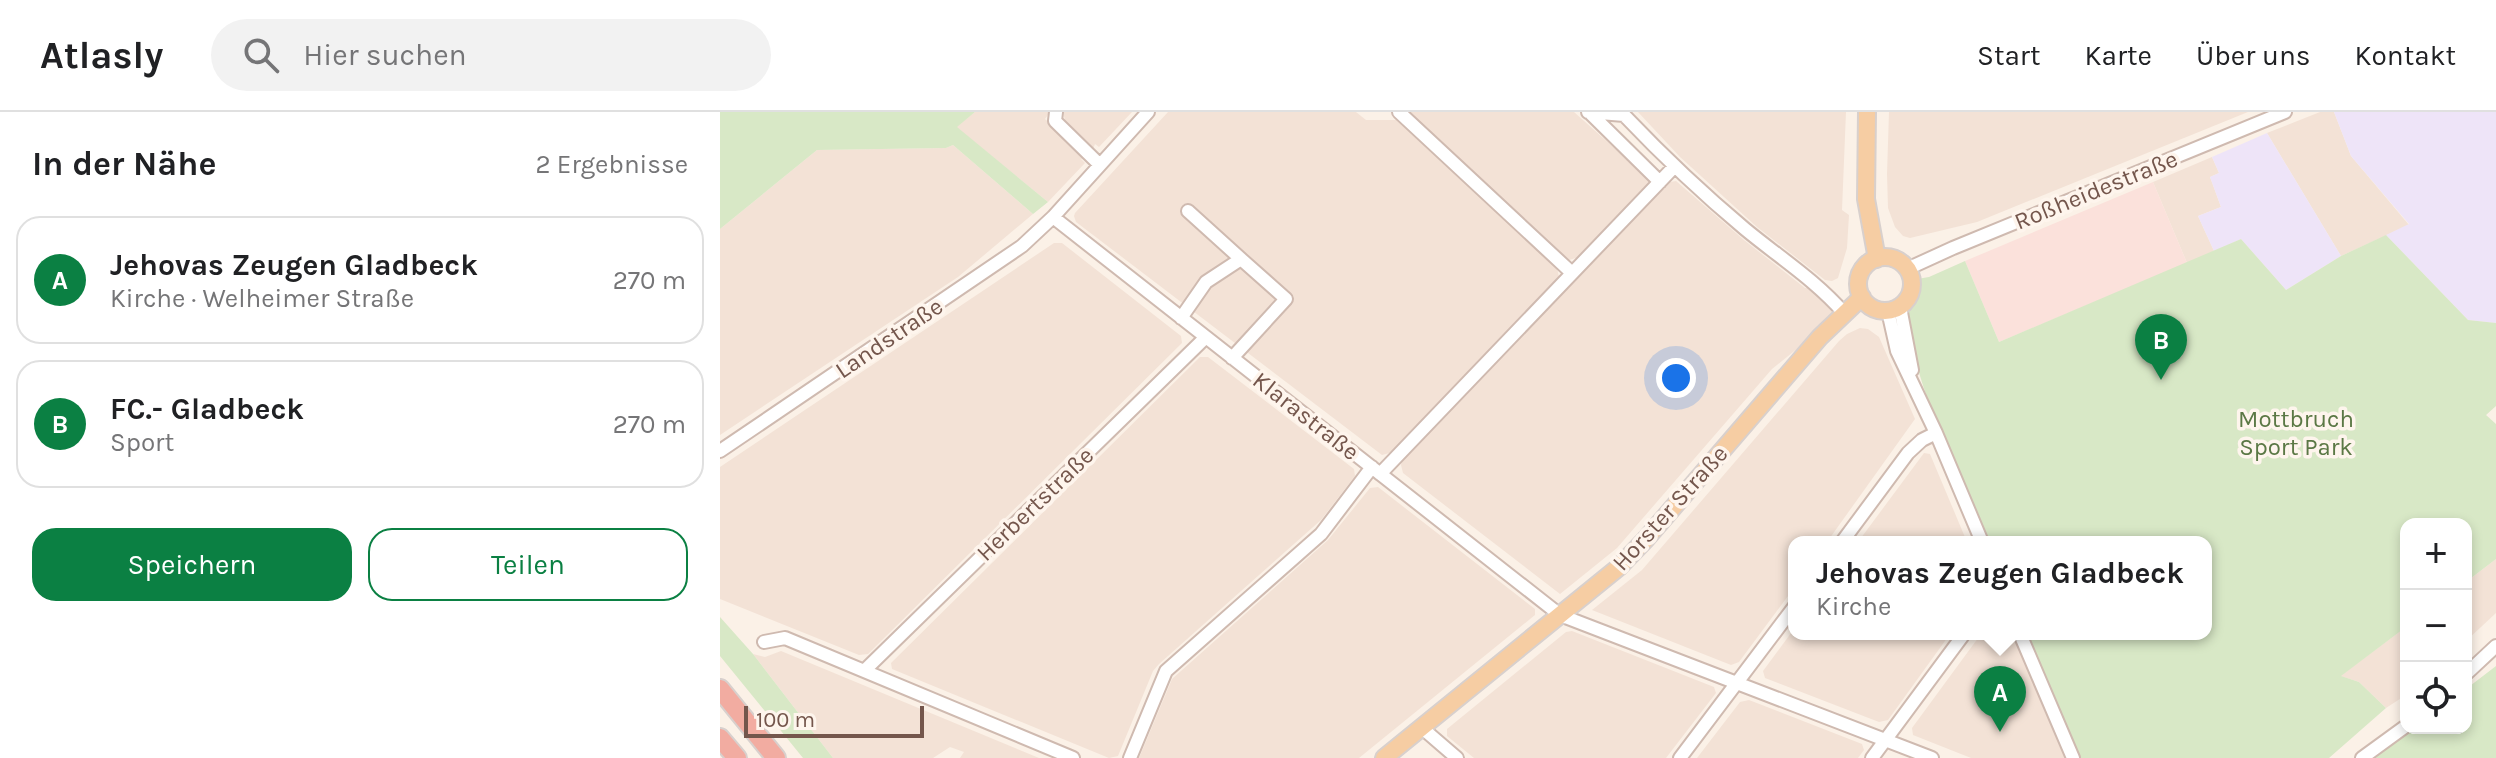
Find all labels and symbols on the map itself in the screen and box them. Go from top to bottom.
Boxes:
street label: Roßheidestraße [2010,144,2182,236]
street label: Landstraße [830,292,948,384]
pin: B [2135,314,2187,380]
your location [1656,358,1696,398]
street label: Klarastraße [1247,366,1365,466]
park label: Mottbruch Sport Park [2238,405,2354,461]
street label: Horster Straße [1607,440,1733,576]
street label: Herbertstraße [971,441,1099,567]
pin: A [1974,666,2026,732]
scale bar [744,702,924,738]

